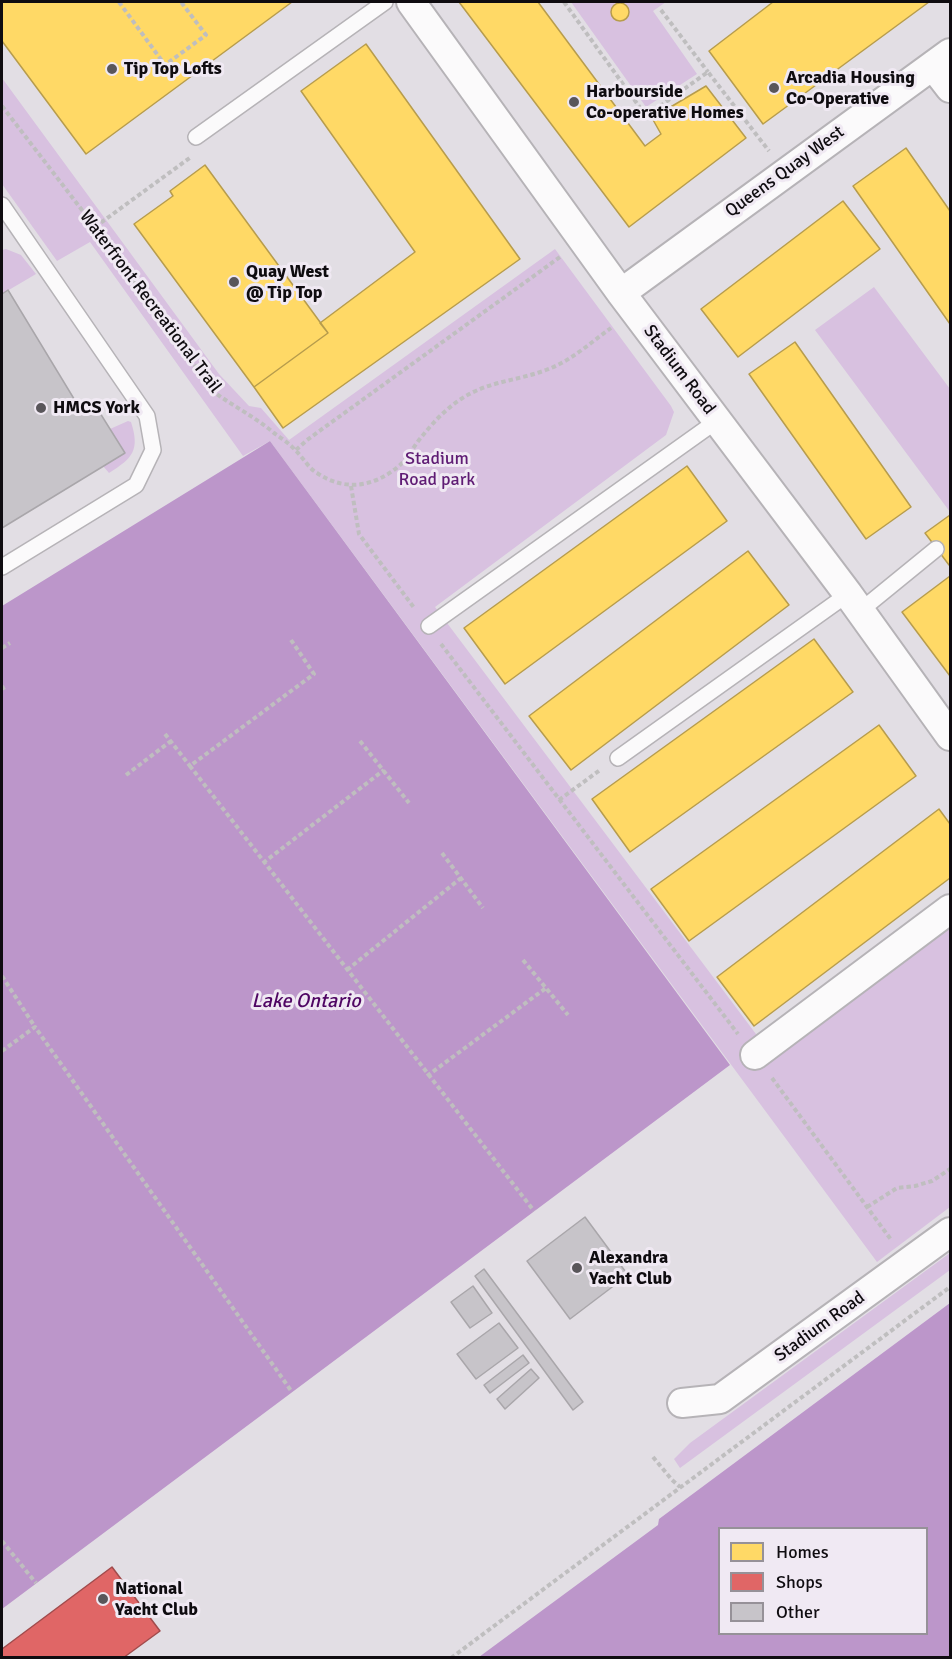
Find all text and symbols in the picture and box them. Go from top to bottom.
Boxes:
place label: Tip Top Lofts [124,58,222,80]
marker: Tip Top Lofts [105,62,119,76]
place label: Arcadia Housing Co-Operative [786,67,915,110]
place label: Harbourside Co-operative Homes [586,81,744,124]
marker: Arcadia Housing Co-Operative [767,81,781,95]
marker: Harbourside Co-operative Homes [567,95,581,109]
street label: Queens Quay West [721,122,849,222]
street label: Waterfront Recreational Trail [74,206,226,398]
place label: Quay West @ Tip Top [246,261,329,304]
marker: Quay West @ Tip Top [227,275,241,289]
street label: Stadium Road [638,321,720,419]
place label: HMCS York [53,397,140,419]
marker: HMCS York [34,401,48,415]
park label: Stadium Road park [399,448,475,490]
water label: Lake Ontario [251,990,361,1014]
place label: Alexandra Yacht Club [589,1247,672,1290]
marker: Alexandra Yacht Club [570,1261,584,1275]
street label: Stadium Road [771,1287,869,1367]
legend [718,1527,928,1635]
text: Homes [776,1541,829,1563]
text: Shops [776,1571,823,1593]
place label: National Yacht Club [115,1578,198,1620]
marker: National Yacht Club [96,1592,110,1606]
text: Other [776,1601,820,1623]

